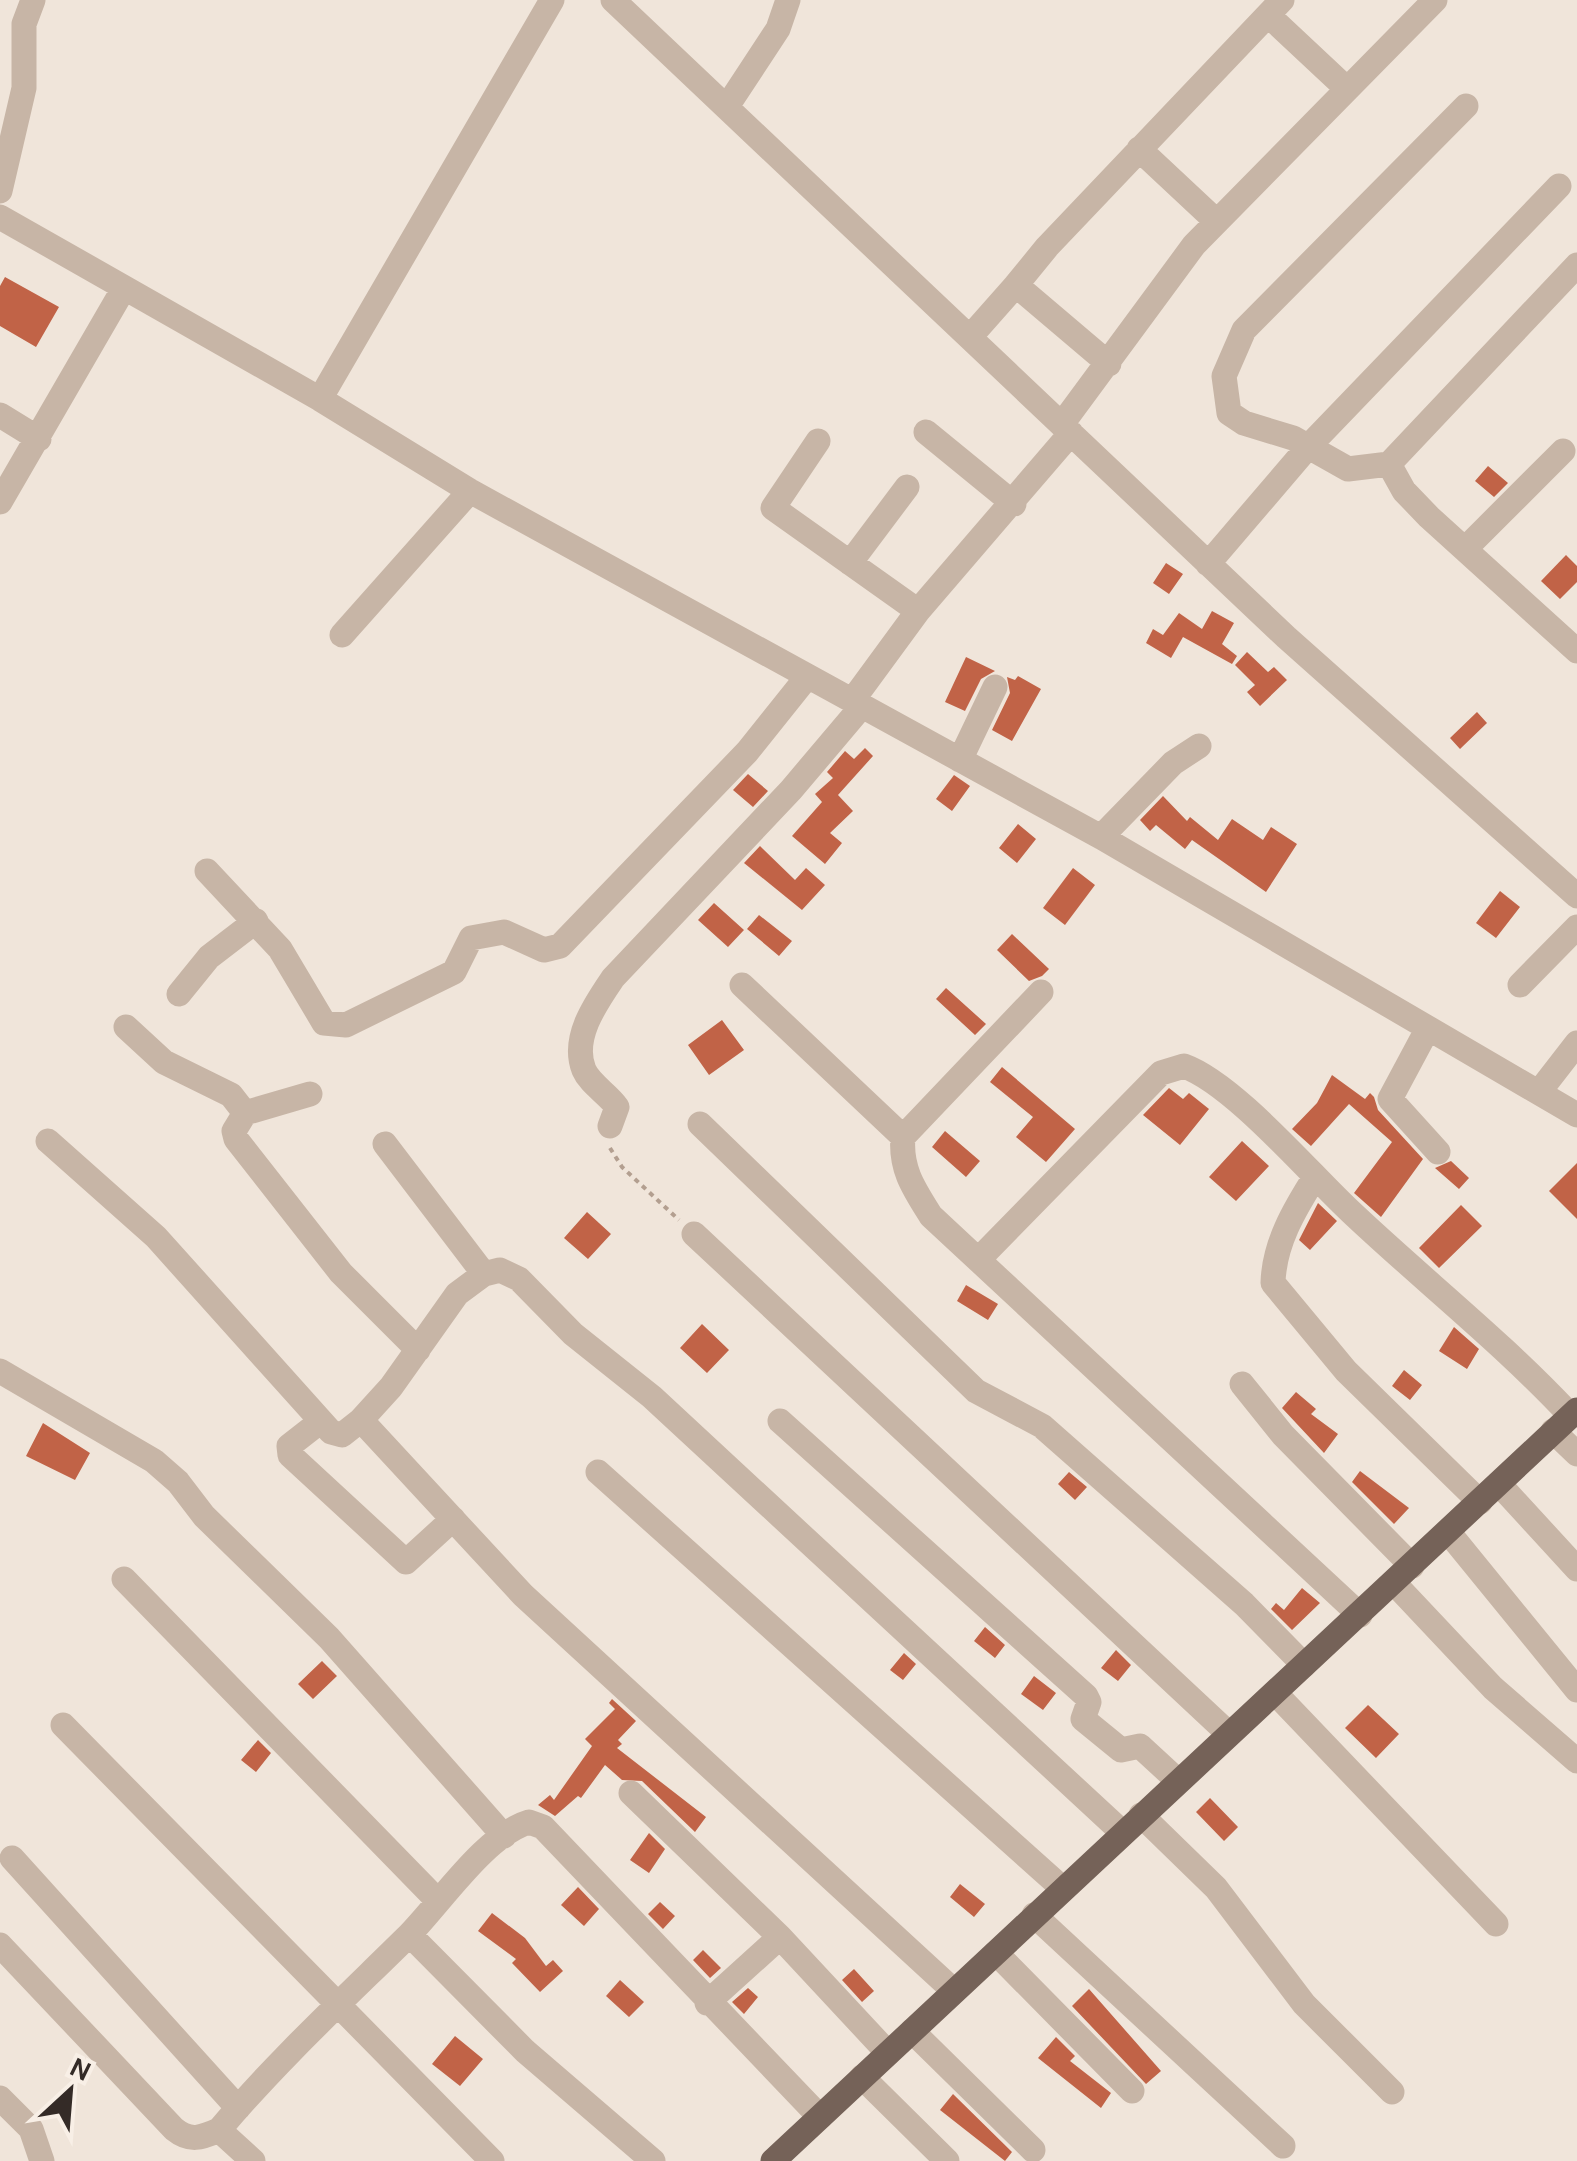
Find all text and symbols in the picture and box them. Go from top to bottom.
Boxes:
north arrow [20,2041,120,2141]
text: N [64,2050,97,2088]

